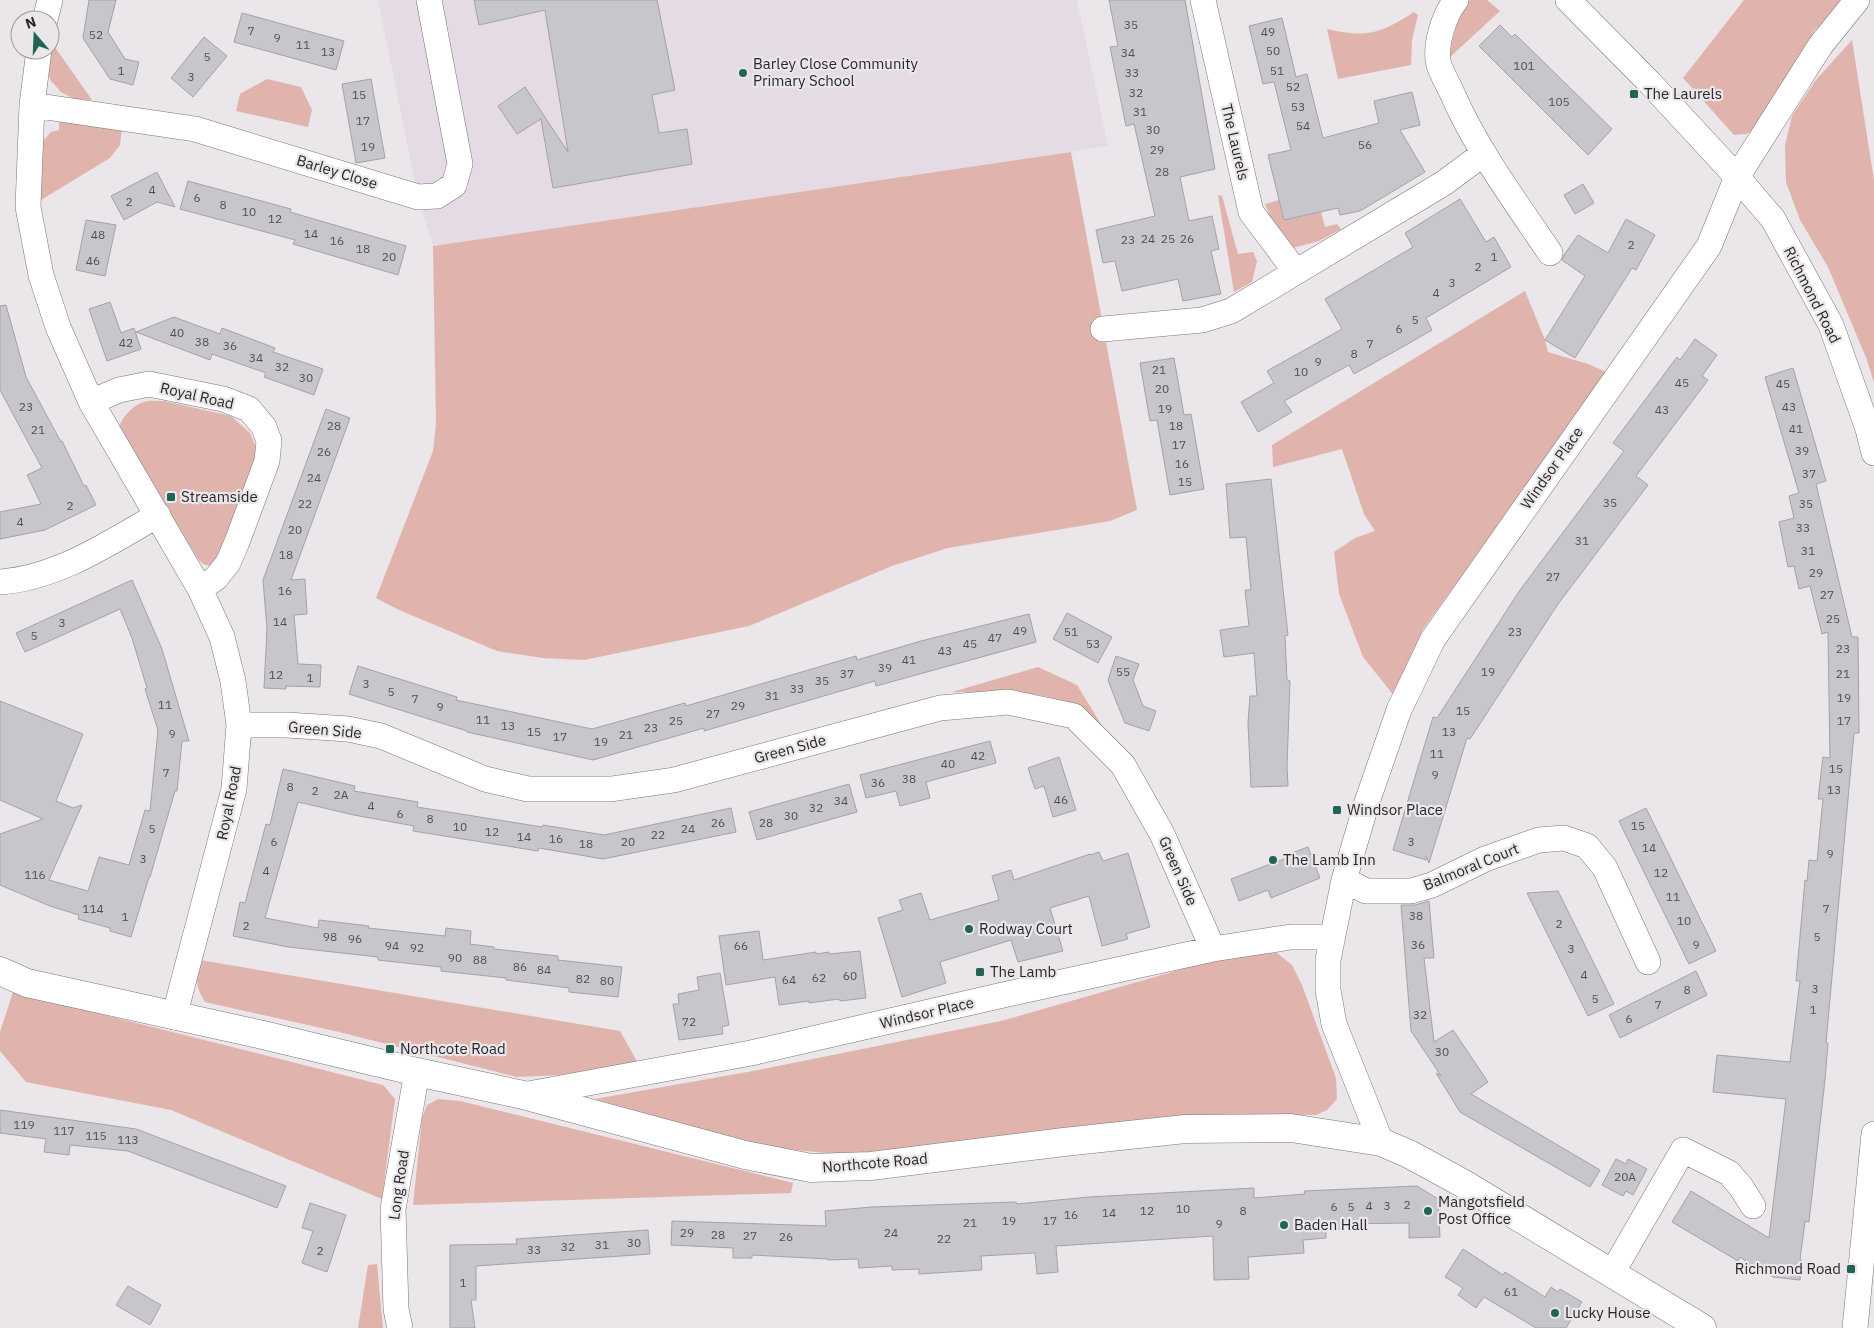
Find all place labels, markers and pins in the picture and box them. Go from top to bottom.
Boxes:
place label: Barley Close Community Primary School [753,54,918,90]
marker: Barley Close Community Primary School [737,67,749,79]
place label: The Laurels [1644,84,1722,103]
marker: The Laurels [1628,88,1640,100]
place label: Streamside [181,487,258,506]
marker: Streamside [165,491,177,503]
place label: Windsor Place [1347,800,1443,819]
marker: Windsor Place [1331,804,1343,816]
place label: The Lamb Inn [1283,850,1376,869]
marker: The Lamb Inn [1267,854,1279,866]
place label: Rodway Court [979,919,1073,938]
marker: Rodway Court [963,923,975,935]
place label: The Lamb [990,962,1056,981]
marker: The Lamb [974,966,986,978]
place label: Northcote Road [400,1039,506,1058]
marker: Northcote Road [384,1043,396,1055]
place label: Mangotsfield Post Office [1438,1192,1525,1228]
marker: Mangotsfield Post Office [1422,1205,1434,1217]
place label: Baden Hall [1294,1215,1368,1234]
marker: Baden Hall [1278,1219,1290,1231]
place label: Richmond Road [1735,1259,1841,1278]
marker: Richmond Road [1845,1263,1857,1275]
place label: Lucky House [1565,1303,1650,1322]
marker: Lucky House [1549,1307,1561,1319]

